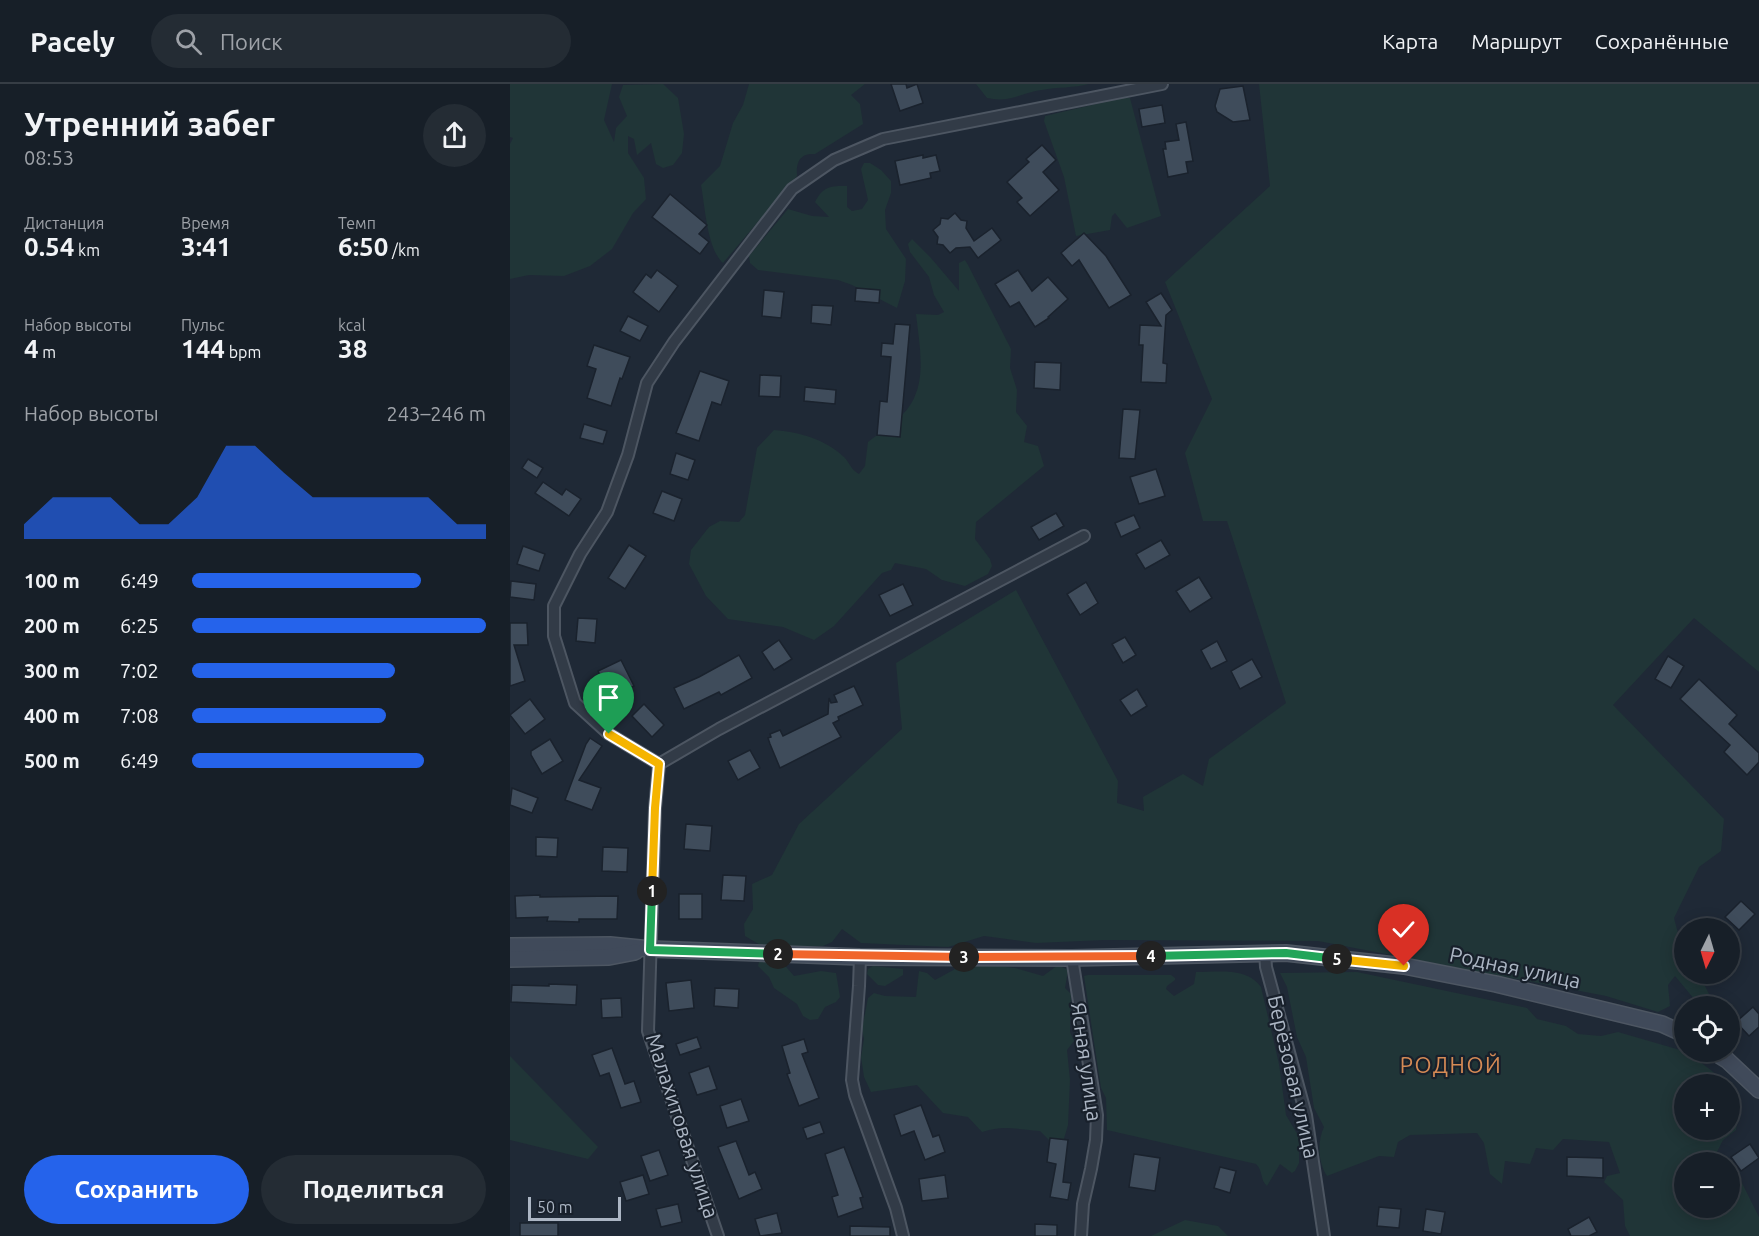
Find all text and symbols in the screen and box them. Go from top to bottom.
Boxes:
search box [151,14,571,68]
icon: search [172,25,205,58]
text: Pacely [30,26,115,57]
text: Поиск [220,29,283,54]
text: Карта [1382,29,1438,53]
text: Маршрут [1471,29,1562,53]
text: Сохранённые [1595,29,1729,53]
button: share [423,104,486,167]
text: Утренний забег [24,105,275,142]
text: 08:53 [24,146,74,169]
text: Дистанция [24,214,104,232]
text: Время [181,214,230,232]
text: Темп [338,214,376,232]
text: 0.54 [24,232,74,261]
text: 3:41 [181,232,231,261]
text: 6:50 [338,232,388,261]
text: km [74,241,100,259]
text: /km [388,241,420,259]
text: Набор высоты [24,316,132,334]
text: Пульс [181,316,225,334]
text: kcal [338,316,366,334]
text: 4 [24,334,39,363]
text: 144 [181,334,225,363]
text: 38 [338,334,367,363]
text: m [39,343,56,361]
text: bpm [225,343,261,361]
text: Набор высоты [24,402,159,425]
text: 243–246 m [387,402,486,425]
text: 100 m [24,569,80,592]
text: 6:49 [120,569,159,592]
text: 200 m [24,614,80,637]
text: 6:25 [120,614,159,637]
text: 300 m [24,659,80,682]
text: 7:02 [120,659,159,682]
pin [583,672,634,734]
icon: arrive [592,681,625,714]
text: 400 m [24,704,80,727]
text: 7:08 [120,704,159,727]
text: 500 m [24,749,80,772]
text: 6:49 [120,749,159,772]
pin: 1 [637,876,667,906]
text: 1 [647,882,657,900]
pin [1378,904,1429,966]
icon: check [1387,913,1420,946]
north arrow [1674,918,1740,984]
map controls [1674,918,1740,1218]
pin: 2 [763,939,793,969]
pin: 4 [1136,941,1166,971]
street label: Родная улица [1447,941,1583,993]
pin: 3 [949,942,979,972]
pin: 5 [1322,944,1352,974]
text: 2 [773,945,783,963]
text: 4 [1146,947,1156,965]
text: 3 [959,948,969,966]
text: 5 [1332,950,1342,968]
street label: Берёзовая улица [1264,993,1324,1161]
button: locate [1674,996,1740,1062]
street label: Ясная улица [1067,1001,1107,1123]
street label: Малахитовая улица [642,1030,724,1221]
district label: РОДНОЙ [1400,1052,1502,1077]
button: + [1674,1074,1740,1140]
button: − [1674,1152,1740,1218]
button: Сохранить [24,1155,249,1224]
button: Поделиться [261,1155,486,1224]
scale bar [528,1194,621,1222]
text: 50 m [537,1198,573,1216]

